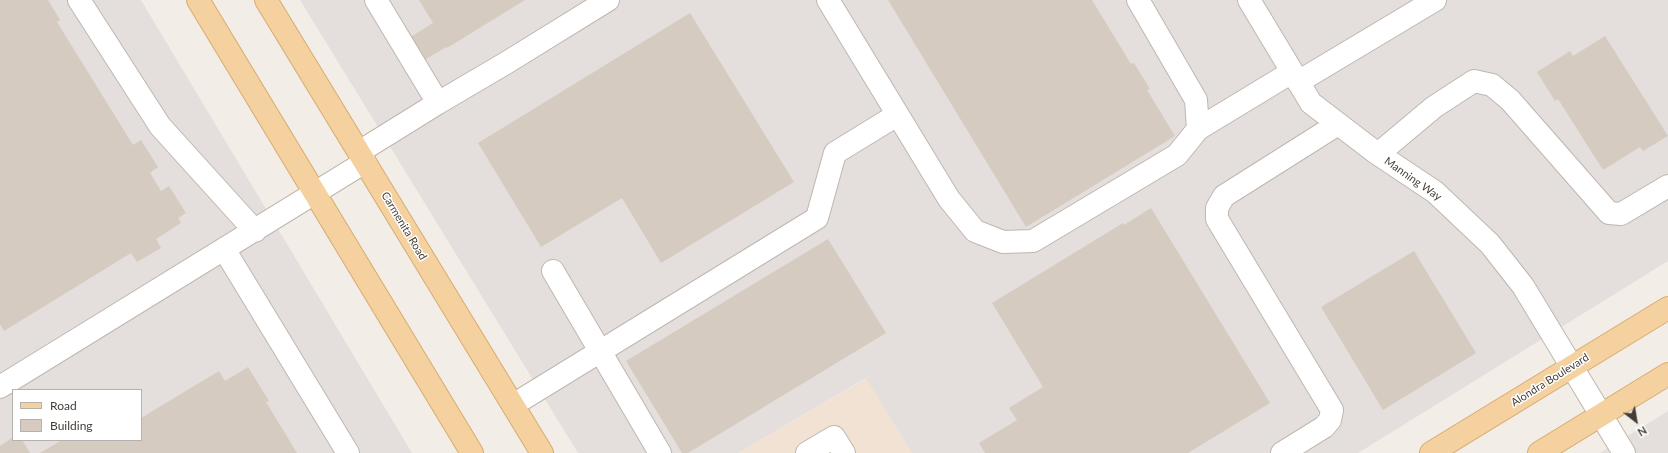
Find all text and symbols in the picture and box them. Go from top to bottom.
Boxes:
street label: Manning Way [1382,154,1444,204]
street label: Carmenita Road [378,190,430,262]
street label: Alondra Boulevard [1509,351,1591,409]
legend [12,389,142,441]
text: Road [50,398,77,413]
north arrow [1616,401,1656,441]
text: Building [50,418,93,433]
text: N [1635,424,1649,439]

